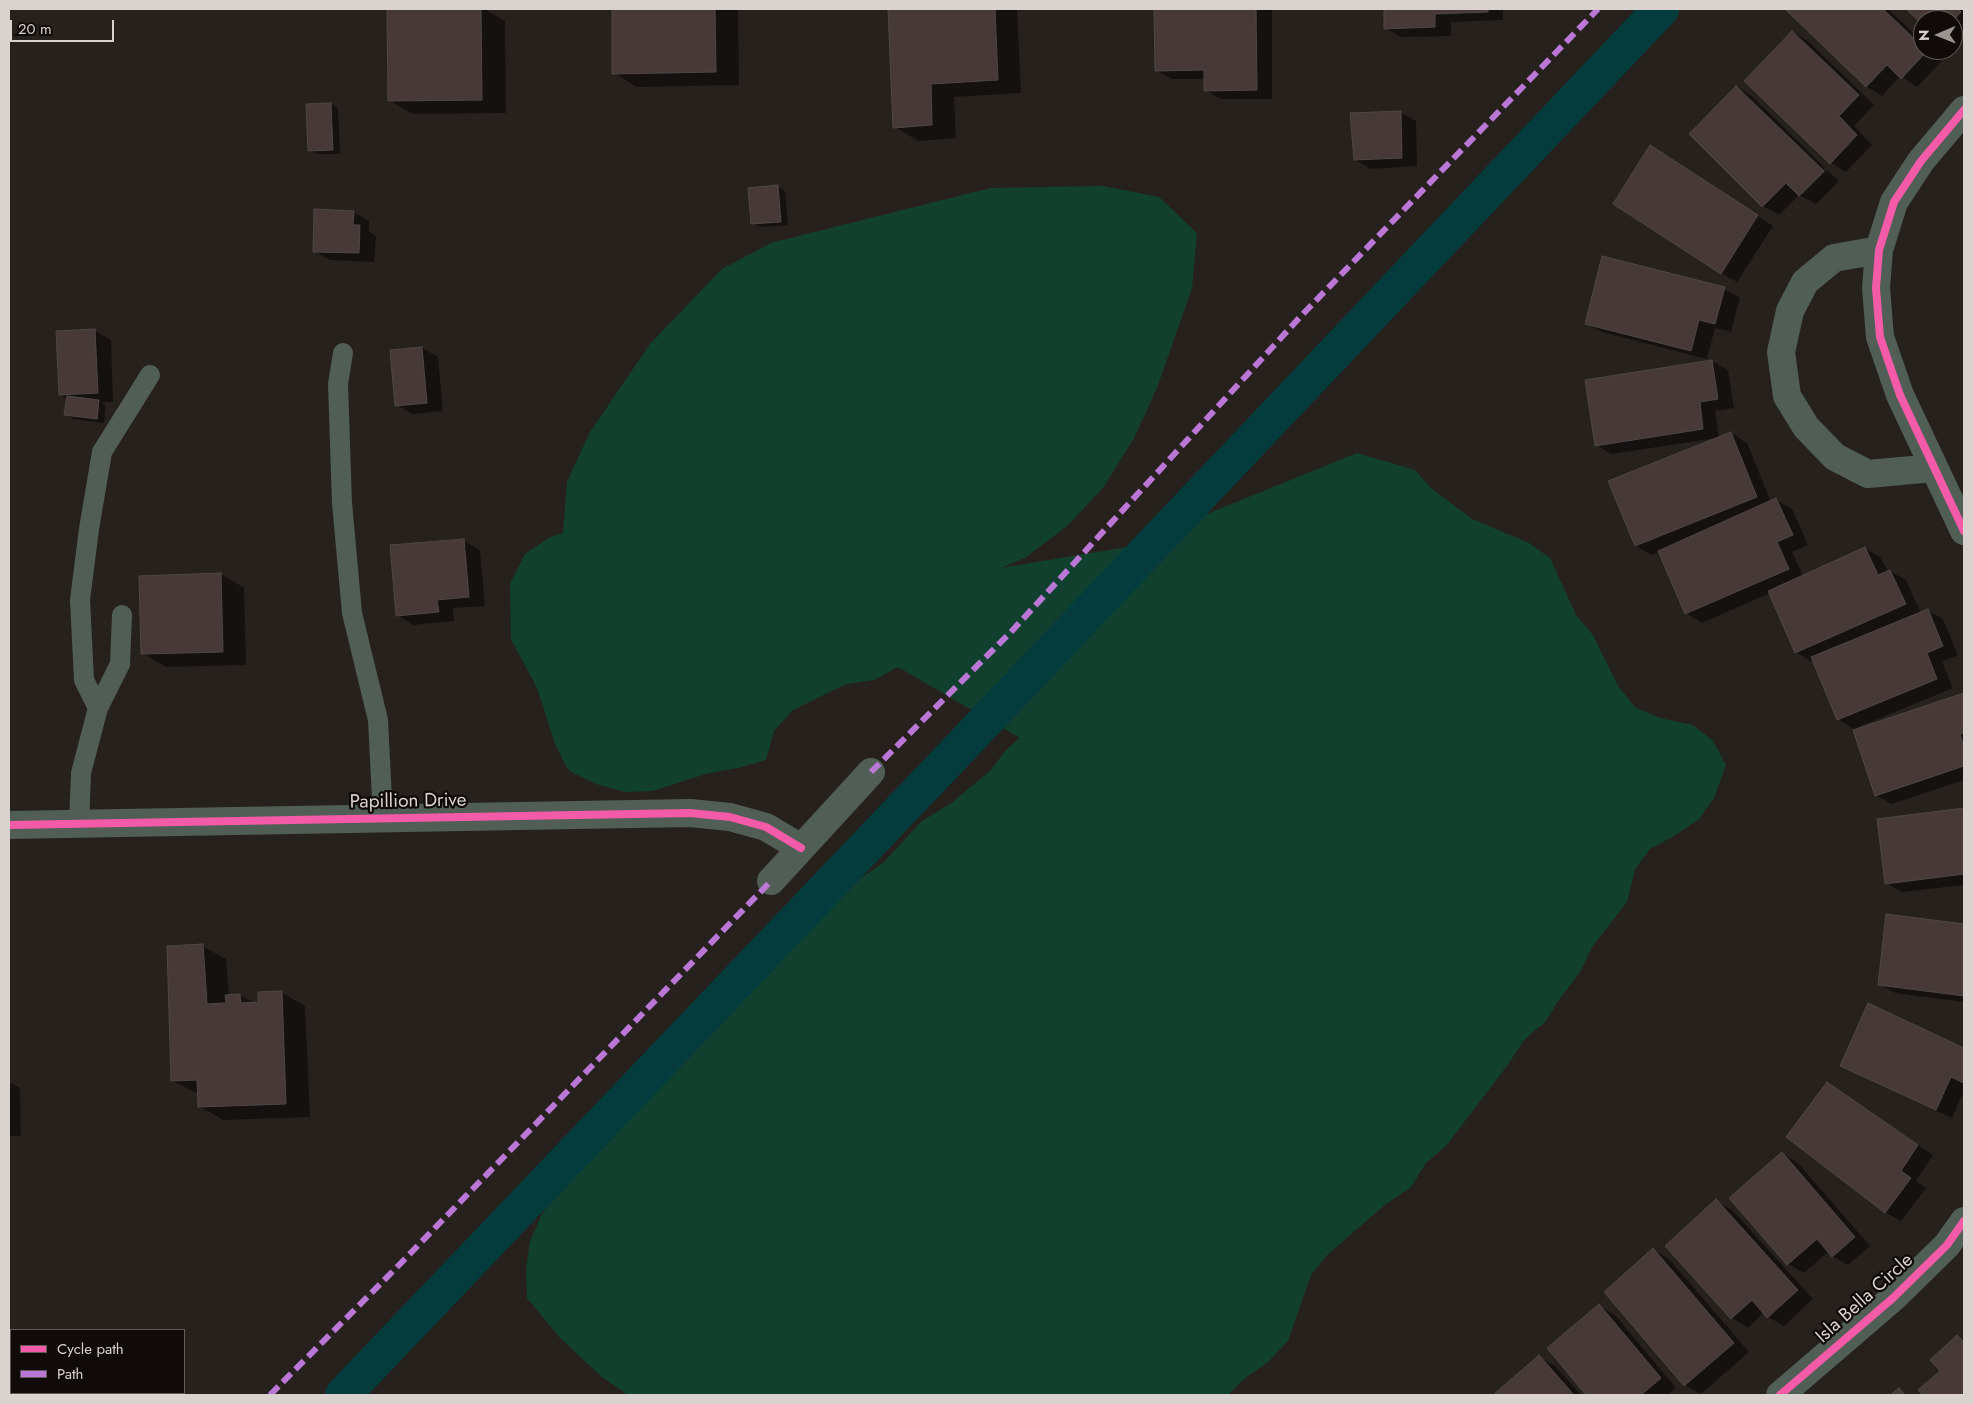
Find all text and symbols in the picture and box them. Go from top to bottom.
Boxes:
scale bar [12,10,116,42]
north arrow [1913,10,1963,60]
text: 20 m [18,18,52,40]
text: N [1914,30,1934,41]
street label: Papillion Drive [349,790,467,814]
street label: Isla Bella Circle [1812,1249,1918,1349]
legend [10,1329,185,1394]
text: Cycle path [57,1338,124,1360]
text: Path [57,1363,83,1385]

